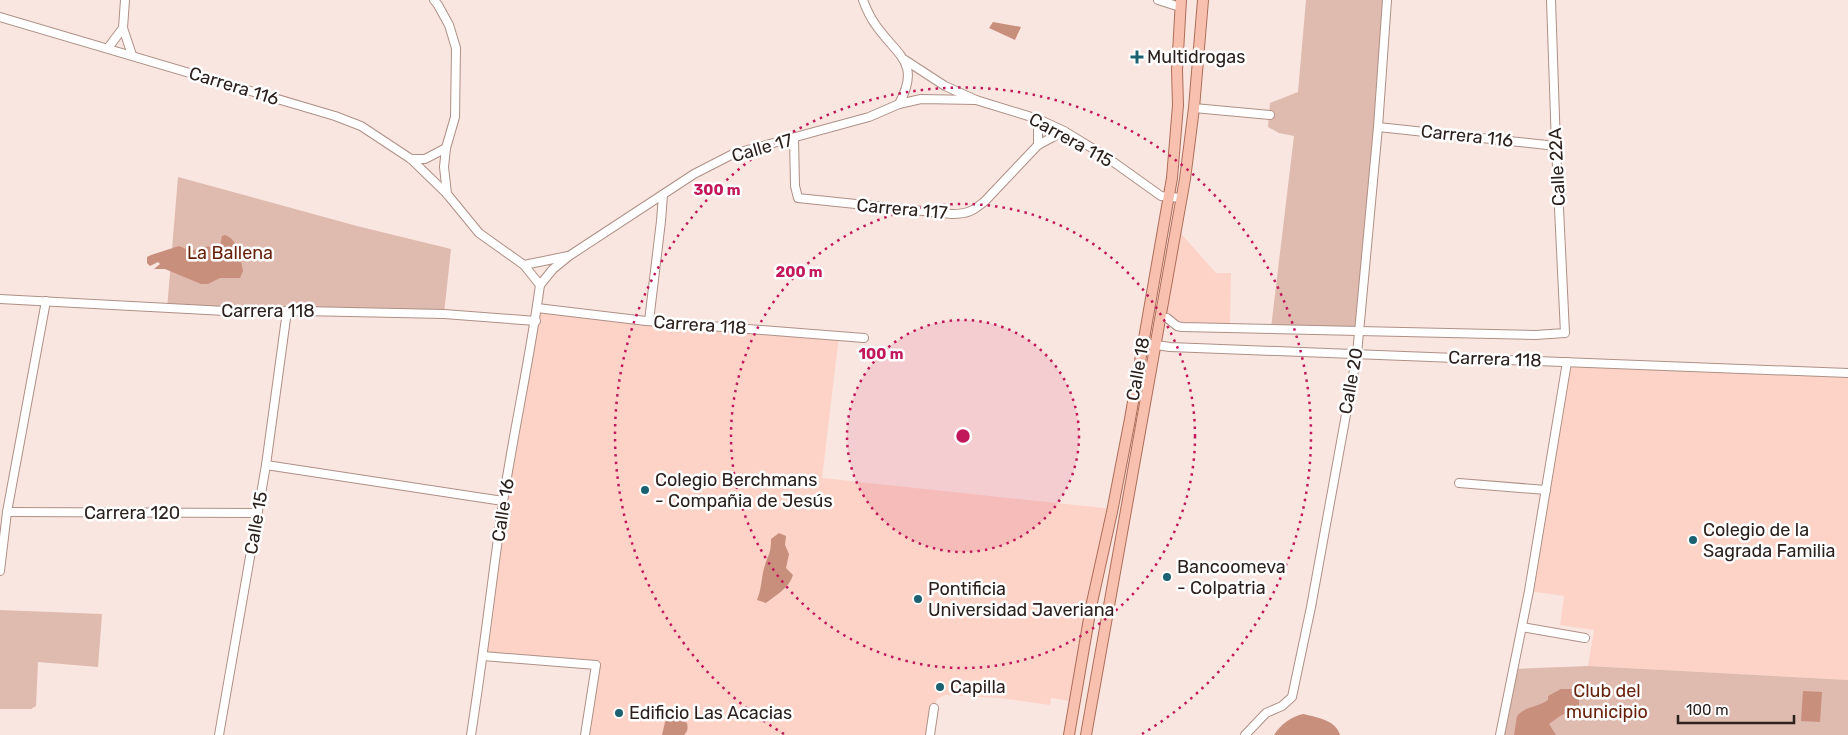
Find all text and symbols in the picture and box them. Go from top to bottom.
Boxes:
place label: Multidrogas [1147,46,1245,68]
marker: Multidrogas [1131,51,1143,63]
street label: Carrera 116 [186,62,282,110]
street label: Carrera 115 [1025,108,1117,172]
street label: Carrera 116 [1420,120,1514,152]
street label: Calle 22A [1544,127,1570,207]
street label: Calle 17 [729,129,795,167]
text: 300 m [693,181,741,199]
street label: Carrera 117 [856,194,948,224]
park label: La Ballena [187,242,273,264]
text: 200 m [775,263,823,281]
street label: Carrera 118 [221,300,315,322]
street label: Carrera 118 [653,311,747,339]
street label: Calle 18 [1122,335,1154,403]
text: 100 m [859,345,903,363]
street label: Calle 20 [1334,346,1368,416]
street label: Carrera 118 [1448,346,1542,372]
centre of rings [954,427,972,445]
place label: Colegio Berchmans - Compañia de Jesús [655,469,833,512]
street label: Calle 16 [487,477,519,543]
marker: Colegio Berchmans - Compañia de Jesús [639,484,651,496]
street label: Calle 15 [240,490,272,556]
street label: Carrera 120 [84,502,180,524]
place label: Colegio de la Sagrada Familia [1703,519,1836,562]
marker: Colegio de la Sagrada Familia [1687,534,1699,546]
place label: Bancoomeva - Colpatria [1177,556,1286,599]
marker: Bancoomeva - Colpatria [1161,571,1173,583]
place label: Pontificia Universidad Javeriana [928,578,1115,621]
marker: Pontificia Universidad Javeriana [912,593,924,605]
place label: Capilla [950,676,1006,698]
park label: Club del municipio [1566,680,1648,723]
marker: Capilla [934,681,946,693]
scale bar [1678,692,1794,724]
text: 100 m [1686,701,1728,719]
place label: Edificio Las Acacias [629,702,792,724]
marker: Edificio Las Acacias [613,707,625,719]

